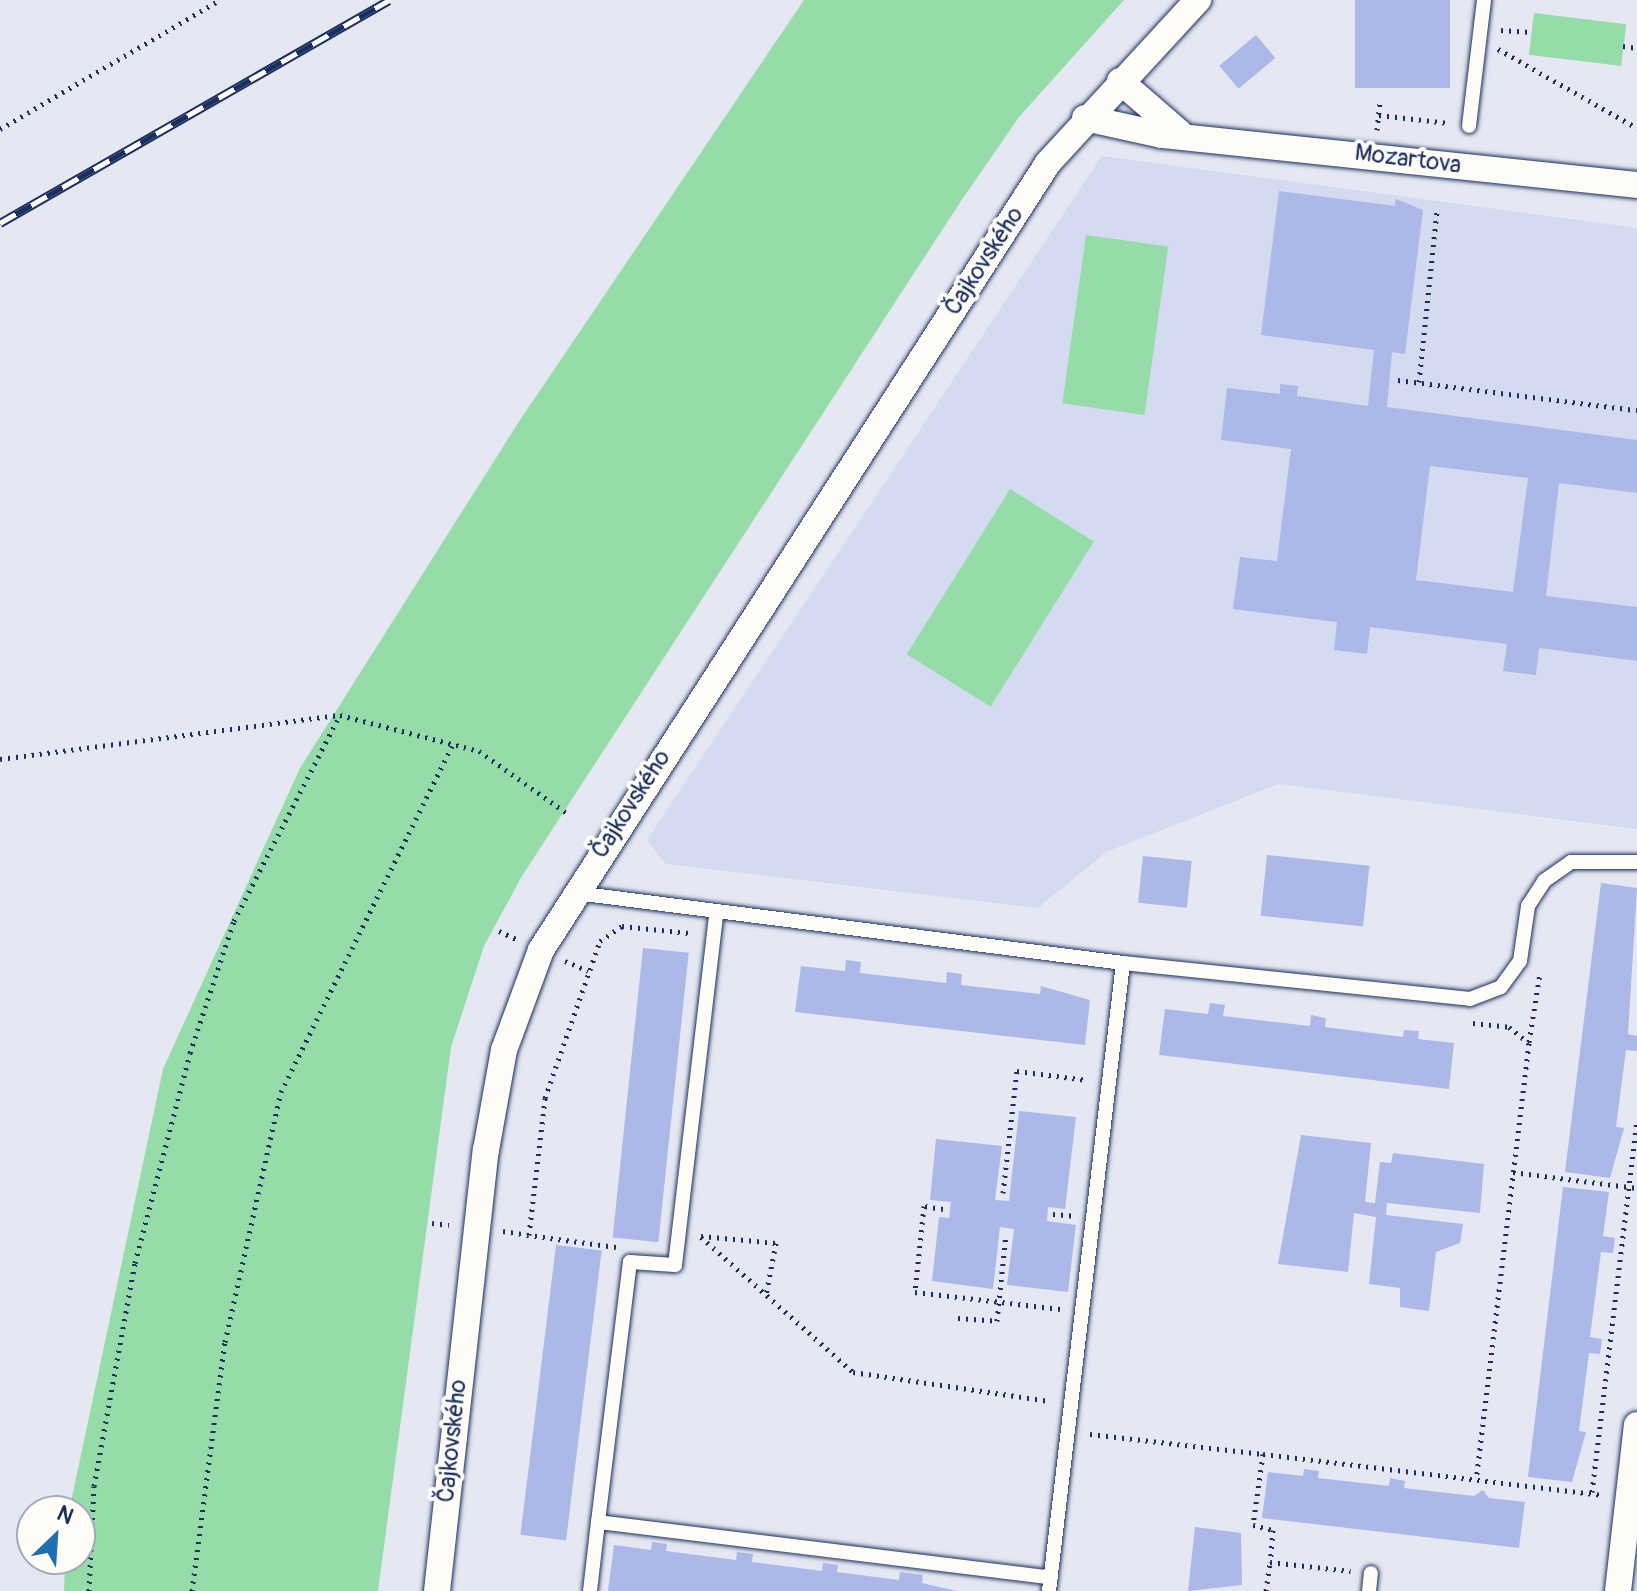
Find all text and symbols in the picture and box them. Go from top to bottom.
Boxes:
street label: Mozartova [1353,138,1463,180]
street label: Čajkovského [938,201,1030,321]
street label: Čajkovského [585,744,677,864]
street label: Čajkovského [431,1378,473,1504]
north arrow [16,1495,96,1575]
text: N [53,1499,78,1531]

